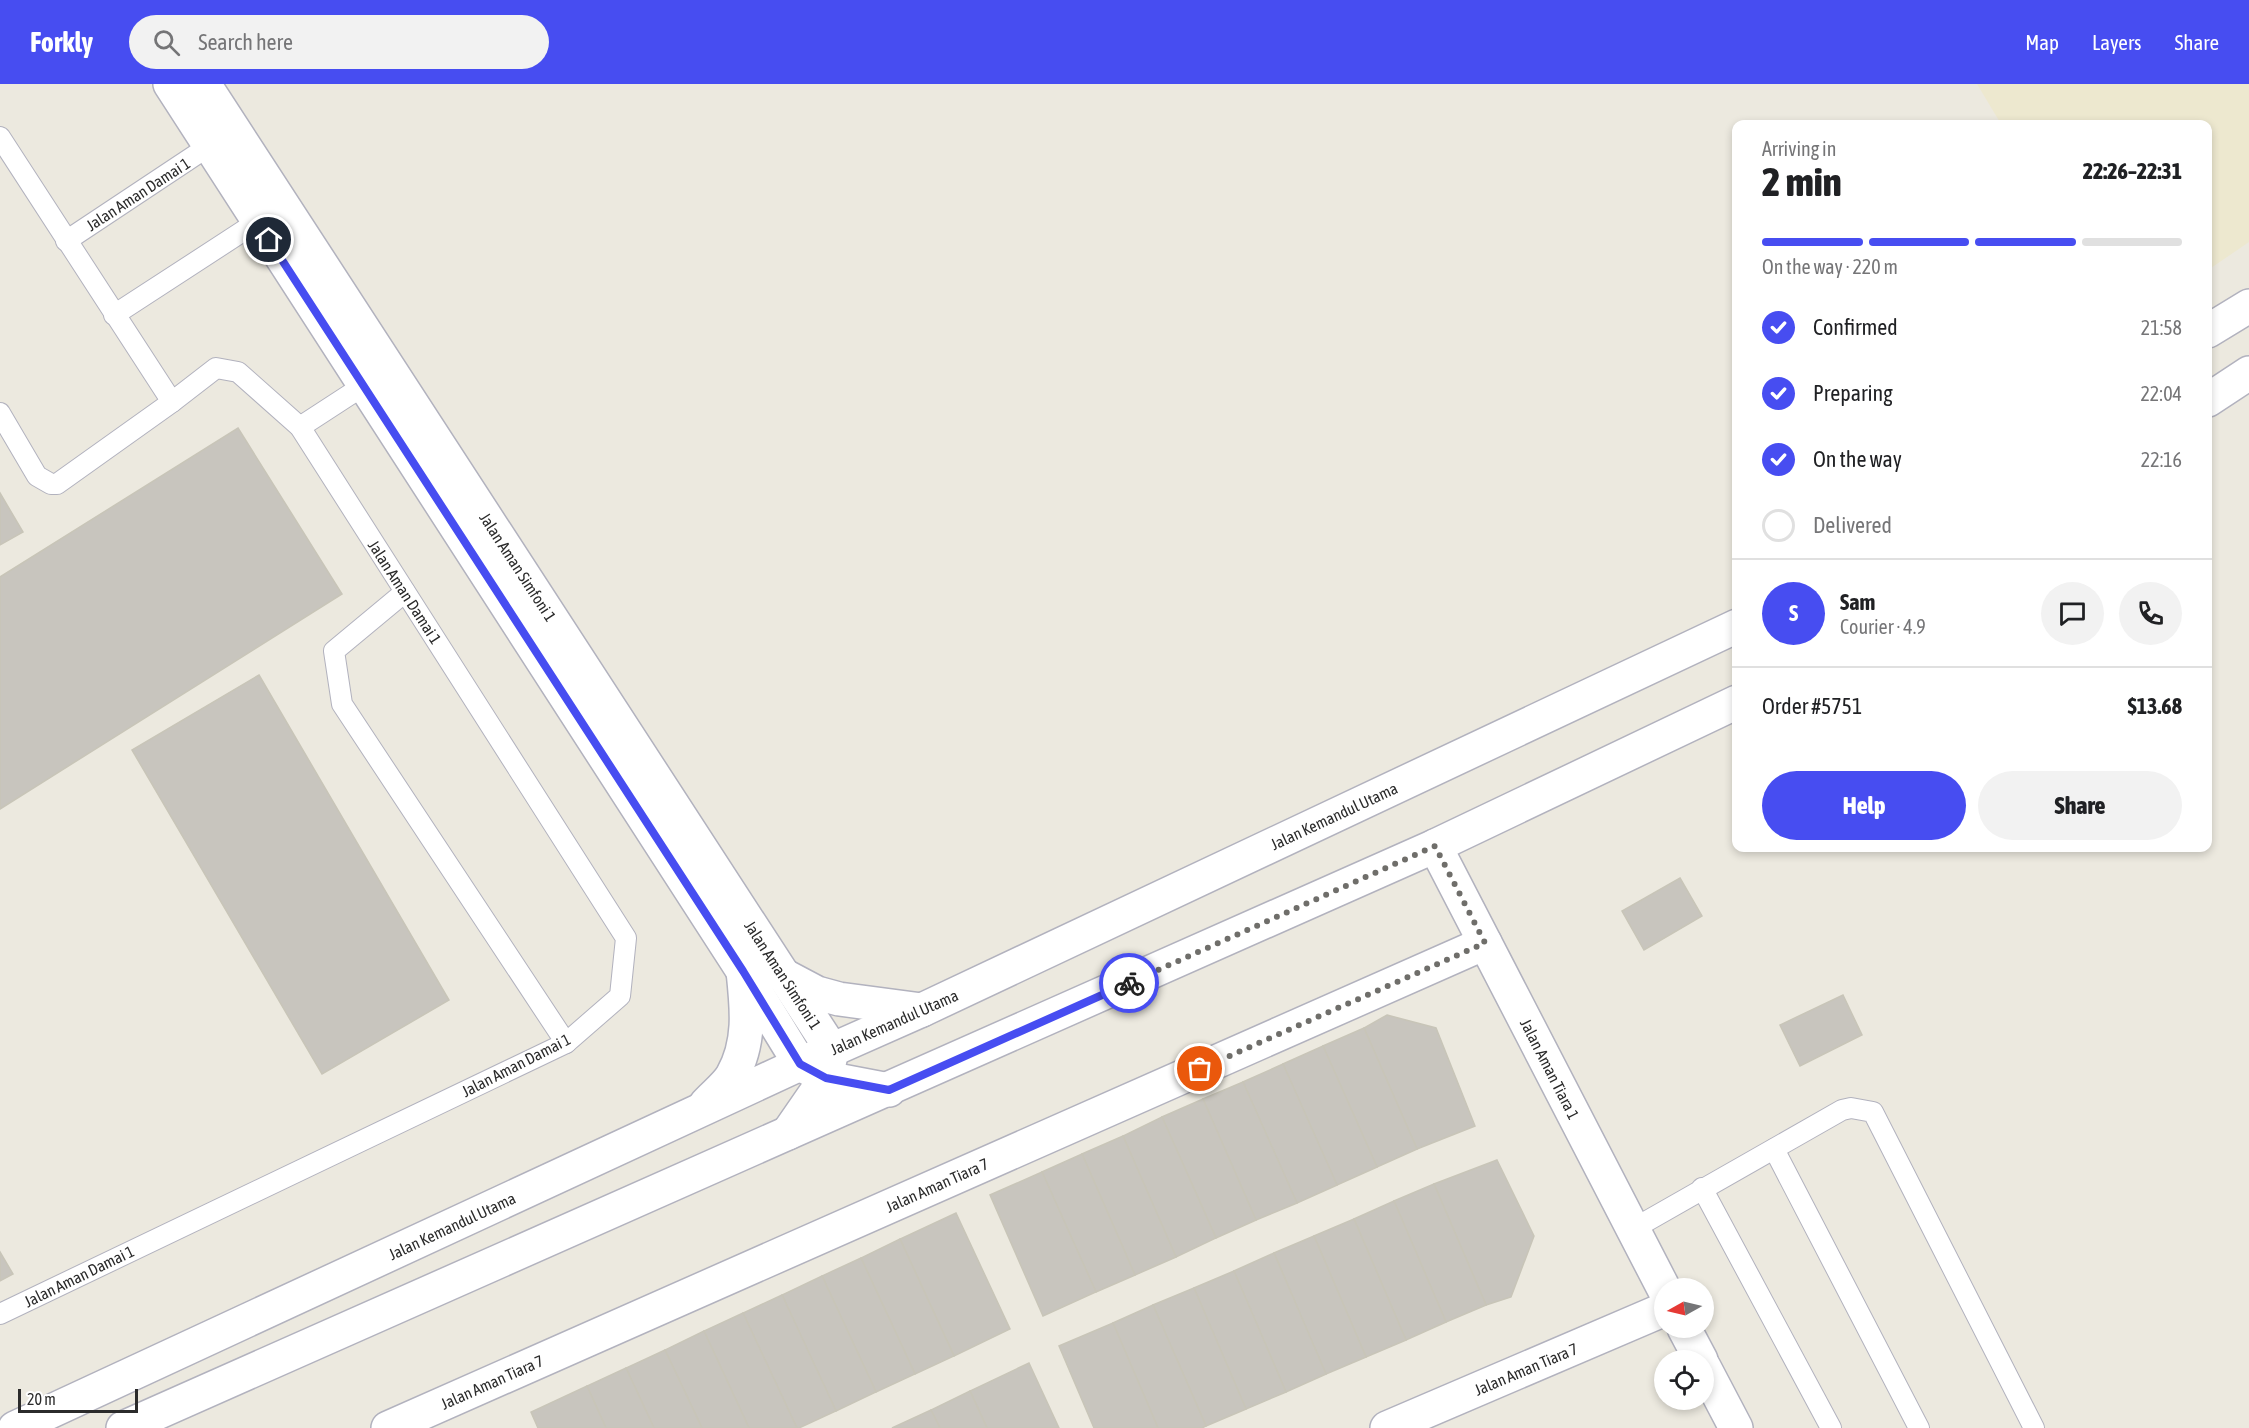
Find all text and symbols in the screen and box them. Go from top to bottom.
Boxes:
search box [129,15,549,69]
text: Forkly [30,26,93,58]
icon: search [150,26,183,59]
text: Search here [198,29,293,55]
text: Map [2025,30,2059,54]
text: Layers [2092,30,2142,54]
text: Share [2175,30,2219,54]
text: Arriving in [1762,137,1836,160]
street label: Jalan Aman Damai 1 [83,154,193,234]
text: 22:26–22:31 [2083,158,2182,184]
text: 2 min [1762,160,1842,204]
pin [243,214,294,265]
icon: home [252,223,285,256]
text: On the way · 220 m [1762,255,1898,278]
icon: check [1762,311,1795,344]
text: Confirmed [1813,314,1898,340]
text: 21:58 [2141,316,2182,339]
icon: check [1762,377,1795,410]
text: Preparing [1813,380,1893,406]
text: 22:04 [2140,382,2182,405]
icon: check [1762,443,1795,476]
text: On the way [1813,446,1902,472]
text: 22:16 [2141,448,2182,471]
street label: Jalan Aman Simfoni 1 [476,509,560,625]
text: Delivered [1813,512,1892,538]
street label: Jalan Aman Damai 1 [365,537,445,647]
button: chat [2041,582,2104,645]
button: phone [2119,582,2182,645]
text: Sam [1840,589,1875,615]
text: S [1789,600,1798,626]
text: Courier · 4.9 [1840,615,1926,638]
text: Order #5751 [1762,693,1862,719]
text: $13.68 [2127,693,2182,719]
button: Help [1762,771,1966,840]
button: Share [1978,771,2182,840]
street label: Jalan Kemandul Utama [1268,779,1400,853]
street label: Jalan Aman Simfoni 1 [741,917,825,1033]
courier [1099,953,1159,1013]
icon: bike [1113,967,1146,1000]
street label: Jalan Kemandul Utama [827,986,961,1058]
street label: Jalan Aman Tiara 1 [1517,1016,1583,1122]
street label: Jalan Aman Damai 1 [459,1030,573,1100]
pin [1174,1043,1225,1094]
icon: bag [1183,1052,1216,1085]
street label: Jalan Aman Tiara 7 [883,1154,991,1216]
street label: Jalan Kemandul Utama [386,1189,518,1263]
street label: Jalan Aman Damai 1 [21,1242,137,1310]
north arrow [1654,1278,1714,1338]
map controls [1654,1278,1714,1410]
street label: Jalan Aman Tiara 7 [1472,1339,1580,1399]
button: locate [1654,1350,1714,1410]
street label: Jalan Aman Tiara 7 [438,1351,546,1413]
scale bar [18,1386,138,1414]
text: 20 m [27,1390,56,1408]

